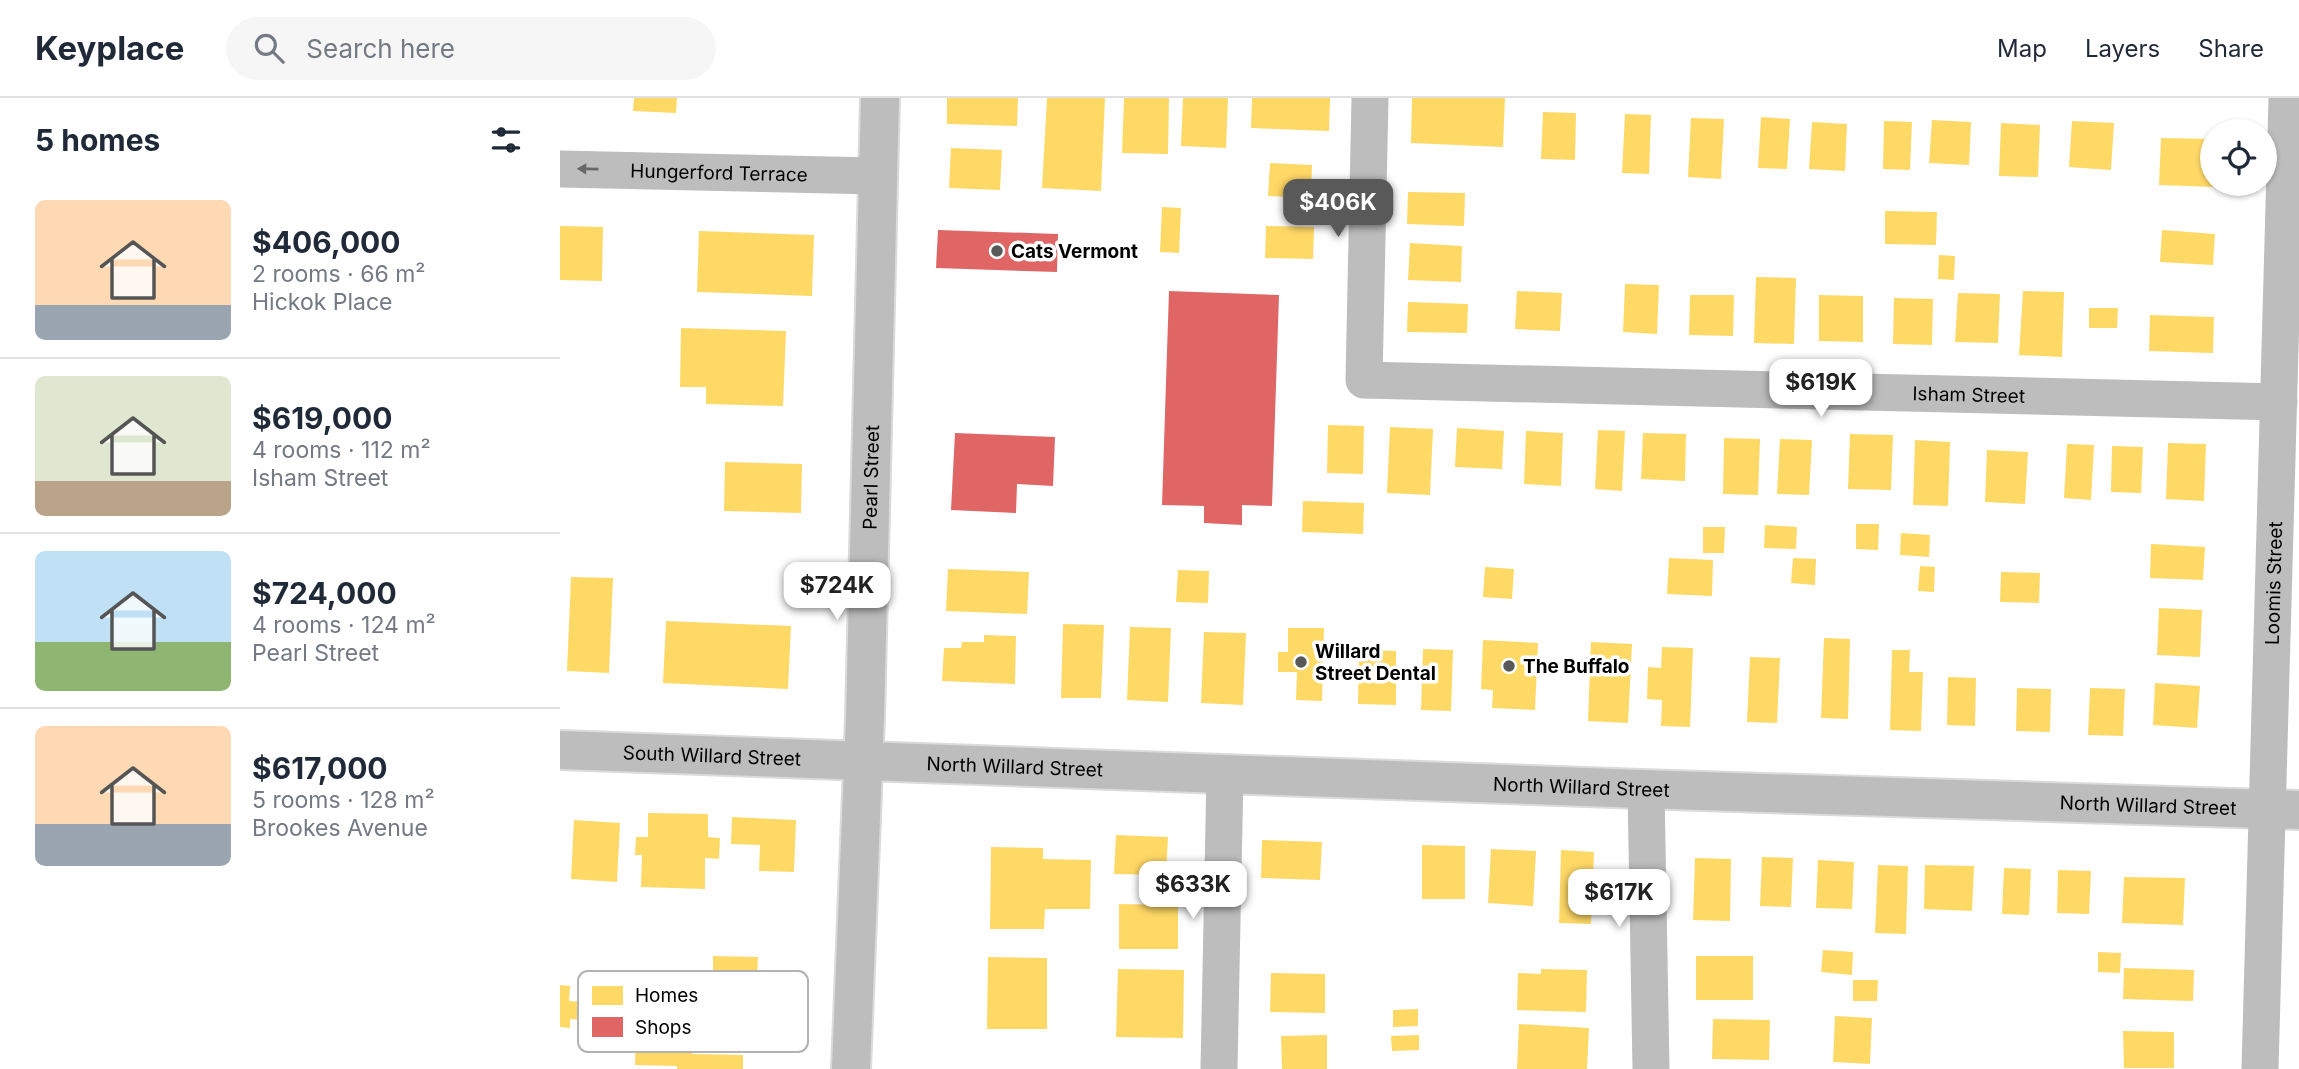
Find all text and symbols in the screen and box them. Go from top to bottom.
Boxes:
search box [226,17,716,80]
text: Keyplace [35,28,184,68]
icon: search [250,29,288,67]
text: Search here [306,33,455,64]
text: Map [1997,34,2047,63]
text: Layers [2085,34,2160,63]
text: Share [2198,34,2264,63]
map controls [2200,119,2277,196]
button: locate [2200,119,2277,196]
icon: filters [487,121,525,159]
text: 5 homes [35,122,160,158]
street label: Hungerford Terrace [630,159,808,186]
one-way arrow [577,164,599,175]
pin: $406K [1289,180,1387,239]
text: $406K [1299,188,1377,216]
text: $406,000 [252,224,401,260]
icon: home [91,228,175,312]
place label: Cats Vermont [1011,240,1138,263]
marker: Cats Vermont [989,243,1005,259]
text: 2 rooms · 66 m² [252,260,426,288]
text: Hickok Place [252,288,393,316]
pin: $619K [1772,360,1870,419]
text: $619K [1785,368,1857,396]
street label: Isham Street [1912,382,2025,407]
text: $619,000 [252,400,393,436]
icon: home [91,404,175,488]
street label: Pearl Street [858,425,884,530]
text: 4 rooms · 112 m² [252,436,431,464]
text: Isham Street [252,464,388,492]
street label: Loomis Street [2260,521,2287,645]
pin: $724K [788,562,886,622]
text: $724K [800,571,874,599]
text: $724,000 [252,575,397,611]
icon: home [91,579,175,663]
text: 4 rooms · 124 m² [252,611,436,639]
text: Pearl Street [252,639,379,667]
place label: Willard Street Dental [1315,640,1436,685]
marker: Willard Street Dental [1293,654,1309,670]
place label: The Buffalo [1523,655,1630,678]
marker: The Buffalo [1501,658,1517,674]
street label: South Willard Street [622,741,801,770]
text: $617,000 [252,750,388,786]
street label: North Willard Street [926,752,1103,781]
icon: home [91,754,175,838]
street label: North Willard Street [1493,772,1670,801]
text: 5 rooms · 128 m² [252,786,435,814]
street label: North Willard Street [2059,791,2237,819]
text: Brookes Avenue [252,814,428,842]
pin: $633K [1144,862,1242,921]
text: $633K [1155,870,1231,898]
pin: $617K [1570,870,1668,929]
text: $617K [1584,878,1654,906]
legend [578,971,808,1052]
text: Homes [635,984,698,1007]
text: Shops [635,1016,691,1039]

